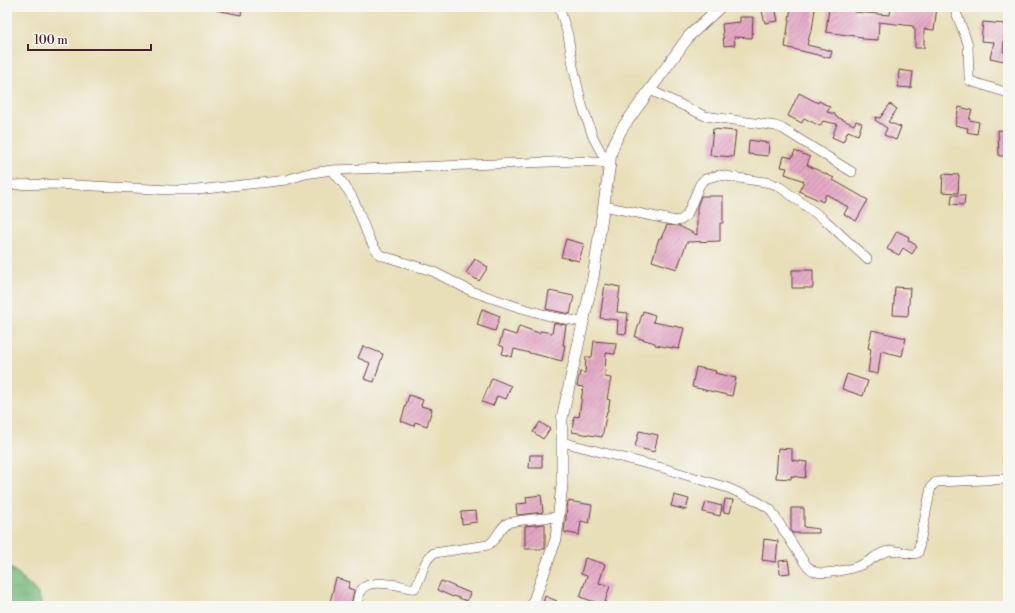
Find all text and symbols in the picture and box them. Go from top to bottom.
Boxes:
scale bar [28,26,151,52]
text: 100 m [34,33,68,48]

